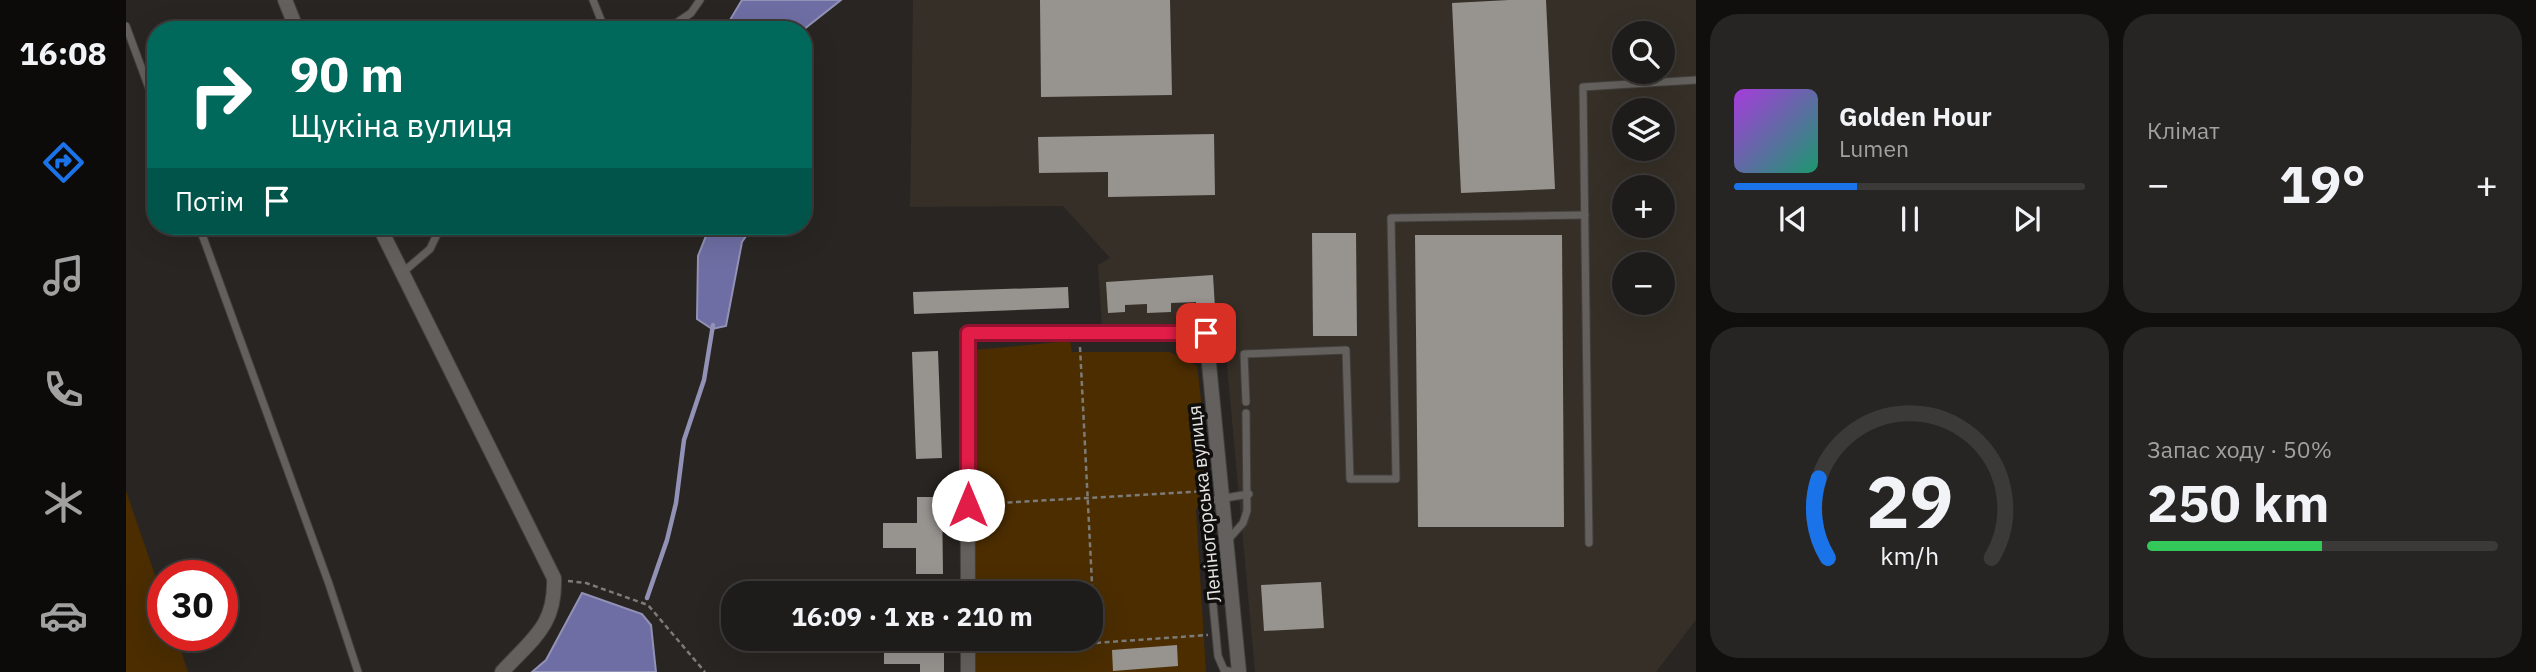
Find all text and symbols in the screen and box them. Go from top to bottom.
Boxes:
map controls [1612,21,1675,315]
button: search [1612,21,1675,84]
text: 16:08 [19,32,107,74]
text: 90 m [290,42,404,105]
icon: right [175,49,266,140]
button: layers [1612,98,1675,161]
text: Golden Hour [1839,99,1992,133]
text: Щукіна вулиця [290,104,513,146]
text: Клімат [2147,115,2220,145]
text: Lumen [1839,133,1909,163]
icon: directions [39,138,88,187]
text: 19° [2279,150,2366,217]
text: − [2147,159,2170,208]
text: + [2475,159,2498,208]
button: + [1612,175,1675,238]
icon: arrive [258,182,296,220]
text: Потім [175,184,244,218]
icon: previous [1774,200,1812,238]
icon: pause [1891,200,1929,238]
icon: next [2008,200,2046,238]
icon: music [39,251,88,300]
button: − [1612,252,1675,315]
pin [1176,303,1236,363]
icon: arrive [1187,314,1225,352]
icon: phone [39,365,88,414]
street label: Леніногорська вулиця [1182,404,1226,604]
text: Запас ходу · 50% [2147,434,2332,464]
text: 29 [1866,454,1953,549]
position arrow [931,468,1005,542]
text: 250 km [2147,469,2329,536]
icon: climate [39,478,88,527]
text: km/h [1880,539,1939,572]
speed limit sign: 30 [147,560,238,651]
icon: car [39,591,88,640]
text: 16:09 · 1 хв · 210 m [791,599,1033,633]

